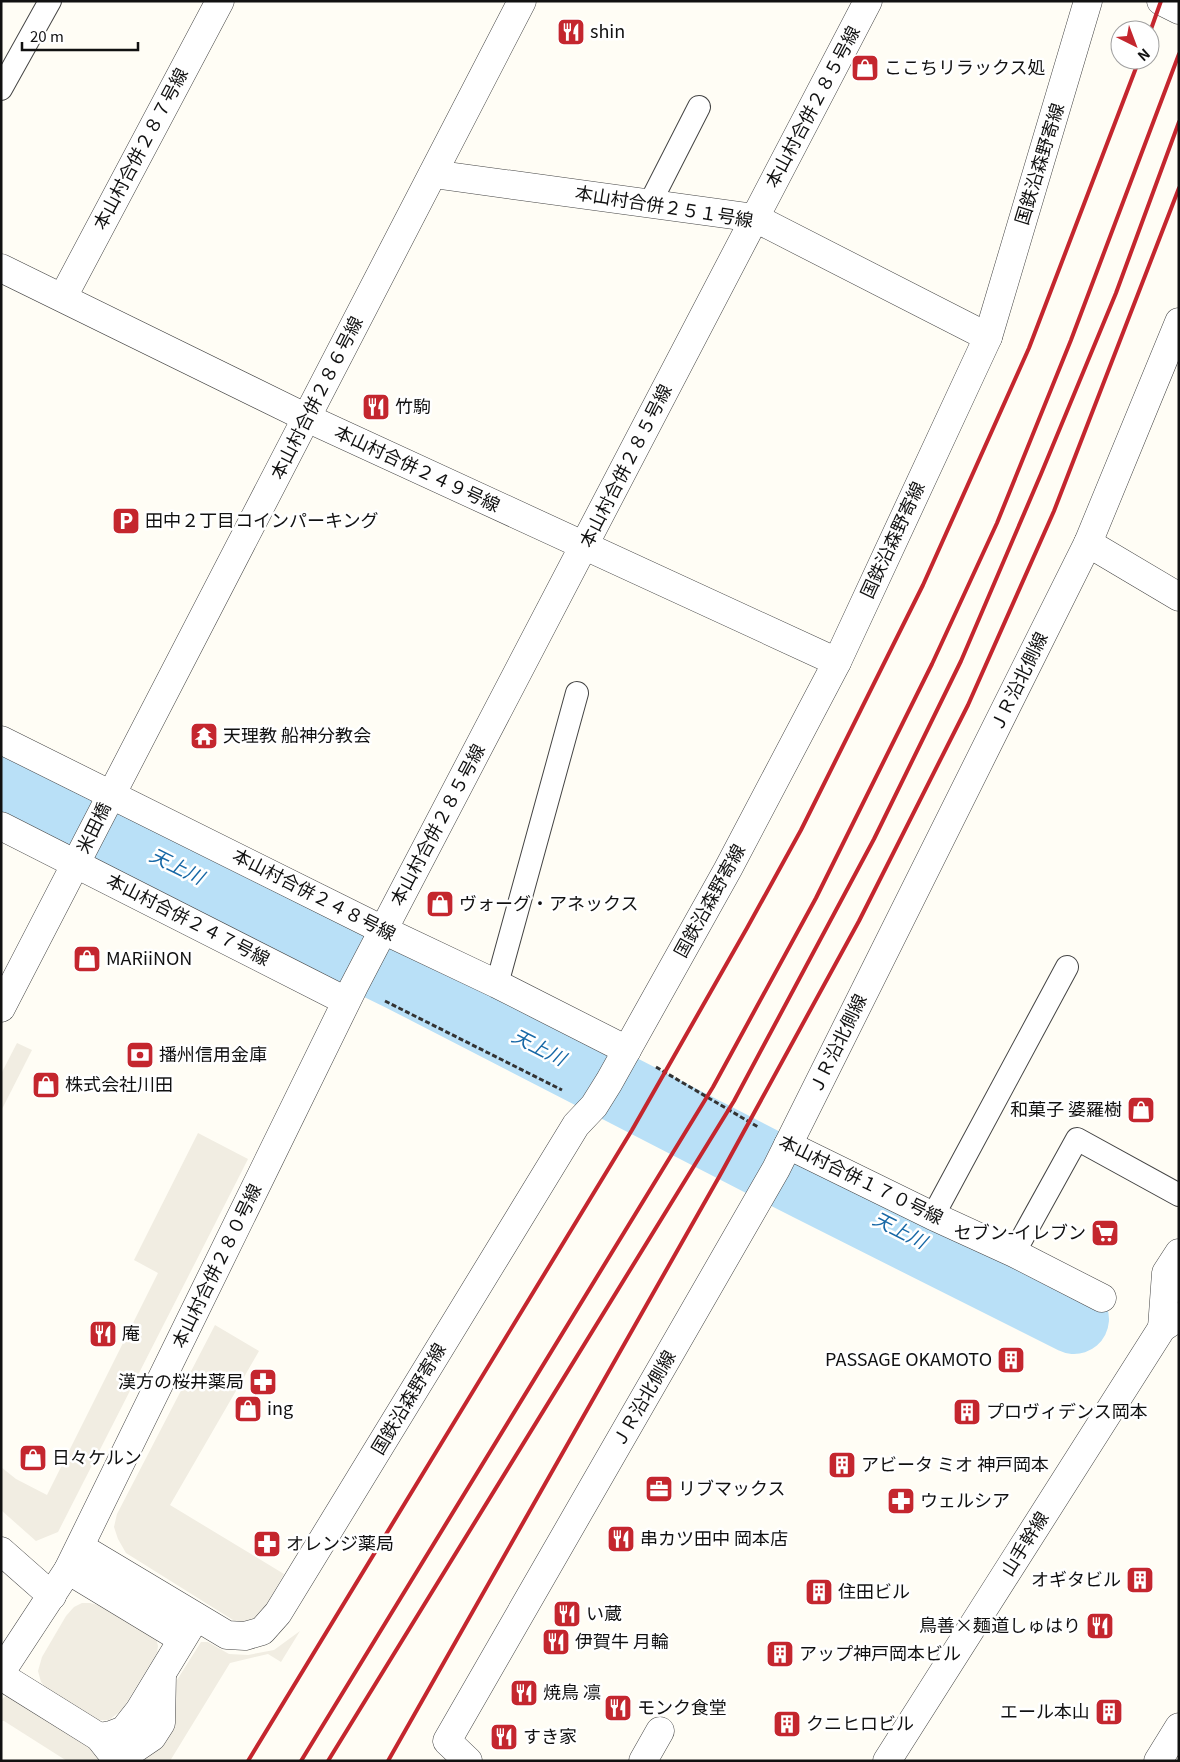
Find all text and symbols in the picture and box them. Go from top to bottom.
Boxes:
restaurant icon: shin [556,17,586,47]
place label: shin [590,17,625,43]
scale bar [22,20,139,52]
street label: 本山村合併２８５号線 [758,20,865,192]
north arrow [1110,20,1160,70]
text: 20 m [30,25,64,46]
text: N [1134,44,1155,66]
shop icon: ここちリラックス処 [850,53,880,83]
place label: ここちリラックス処 [884,53,1045,79]
street label: 本山村合併２８７号線 [86,62,193,234]
street label: 国鉄沿森野寄線 [1007,99,1069,227]
street label: 本山村合併２５１号線 [573,178,755,232]
street label: 本山村合併２８６号線 [263,311,368,483]
street label: 本山村合併２８５号線 [572,379,677,551]
restaurant icon: 竹駒 [361,392,391,422]
place label: 竹駒 [395,392,431,418]
street label: 本山村合併２４９号線 [331,417,505,517]
street label: 国鉄沿森野寄線 [853,477,930,602]
parking icon: 田中２丁目コインパーキング [111,506,141,536]
place label: 田中２丁目コインパーキング [145,506,378,532]
street label: ＪＲ沿北側線 [982,627,1053,735]
temple icon: 天理教 船神分教会 [189,721,219,751]
place label: 天理教 船神分教会 [223,721,371,747]
street label: 本山村合併２８５号線 [383,738,490,910]
street label: 米田橋 [69,797,116,857]
street label: 国鉄沿森野寄線 [666,839,750,961]
water label: 天上川 [146,840,211,890]
street label: 本山村合併２４８号線 [229,841,401,946]
street label: 本山村合併２４７号線 [103,866,275,971]
shop icon: ヴォーグ・アネックス [425,889,455,919]
place label: ヴォーグ・アネックス [459,889,638,915]
shop icon: MARiiNON [72,944,102,974]
place label: MARiiNON [106,944,192,970]
street label: ＪＲ沿北側線 [801,989,872,1097]
water label: 天上川 [508,1021,573,1072]
bank icon: 播州信用金庫 [125,1040,155,1070]
place label: 播州信用金庫 [159,1040,267,1066]
shop icon: 株式会社川田 [31,1070,61,1100]
place label: 株式会社川田 [65,1070,173,1096]
place label: 和菓子 婆羅樹 [1010,1095,1122,1121]
shop icon: 和菓子 婆羅樹 [1126,1095,1156,1125]
street label: 本山村合併１７０号線 [775,1127,948,1229]
street label: 本山村合併２８０号線 [164,1179,266,1352]
water label: 天上川 [869,1204,934,1255]
place label: セブン-イレブン [954,1218,1086,1244]
supermarket icon: セブン-イレブン [1090,1218,1120,1248]
restaurant icon: 庵 [88,1319,118,1349]
place label: 庵 [122,1319,140,1345]
street label: 国鉄沿森野寄線 [364,1337,451,1459]
street label: ＪＲ沿北側線 [604,1345,681,1451]
place label: PASSAGE OKAMOTO [825,1345,992,1371]
building icon: PASSAGE OKAMOTO [996,1345,1026,1375]
place label: 漢方の桜井薬局 [118,1367,244,1393]
pharmacy icon: 漢方の桜井薬局 [248,1367,278,1397]
shop icon: ing [233,1394,263,1424]
place label: ing [267,1394,293,1420]
building icon: プロヴィデンス岡本 [952,1397,982,1427]
place label: プロヴィデンス岡本 [986,1397,1148,1423]
shop icon: 日々ケルン [18,1443,48,1473]
place label: 日々ケルン [52,1443,142,1469]
building icon: アビータ ミオ 神戸岡本 [827,1450,857,1480]
place label: アビータ ミオ 神戸岡本 [861,1450,1049,1476]
office icon: リブマックス [644,1474,674,1504]
place label: リブマックス [678,1474,785,1500]
pharmacy icon: ウェルシア [886,1486,916,1516]
place label: ウェルシア [920,1486,1010,1512]
street label: 山手幹線 [993,1506,1053,1580]
restaurant icon: 串カツ田中 岡本店 [606,1524,636,1554]
place label: 串カツ田中 岡本店 [640,1524,788,1550]
pharmacy icon: オレンジ薬局 [252,1529,282,1559]
place label: オレンジ薬局 [286,1529,394,1555]
place label: オギタビル [1031,1565,1121,1591]
building icon: オギタビル [1125,1565,1155,1595]
building icon: 住田ビル [804,1577,834,1607]
place label: 住田ビル [838,1577,910,1603]
restaurant icon: い蔵 [552,1599,582,1629]
place label: い蔵 [586,1599,622,1625]
place label: 鳥善×麺道しゅはり [919,1611,1081,1637]
restaurant icon: 鳥善×麺道しゅはり [1085,1611,1115,1641]
restaurant icon: 伊賀牛 月輪 [541,1627,571,1657]
place label: 伊賀牛 月輪 [575,1627,669,1653]
building icon: アップ神戸岡本ビル [765,1639,795,1669]
place label: アップ神戸岡本ビル [799,1639,961,1665]
restaurant icon: 焼鳥 凛 [509,1678,539,1708]
place label: 焼鳥 凛 [543,1678,601,1704]
restaurant icon: モンク食堂 [603,1693,633,1723]
place label: モンク食堂 [637,1693,727,1719]
place label: エール本山 [1000,1697,1090,1723]
building icon: エール本山 [1094,1697,1124,1727]
building icon: クニヒロビル [772,1709,802,1739]
place label: クニヒロビル [806,1709,914,1735]
restaurant icon: すき家 [489,1722,519,1752]
place label: すき家 [523,1722,577,1748]

